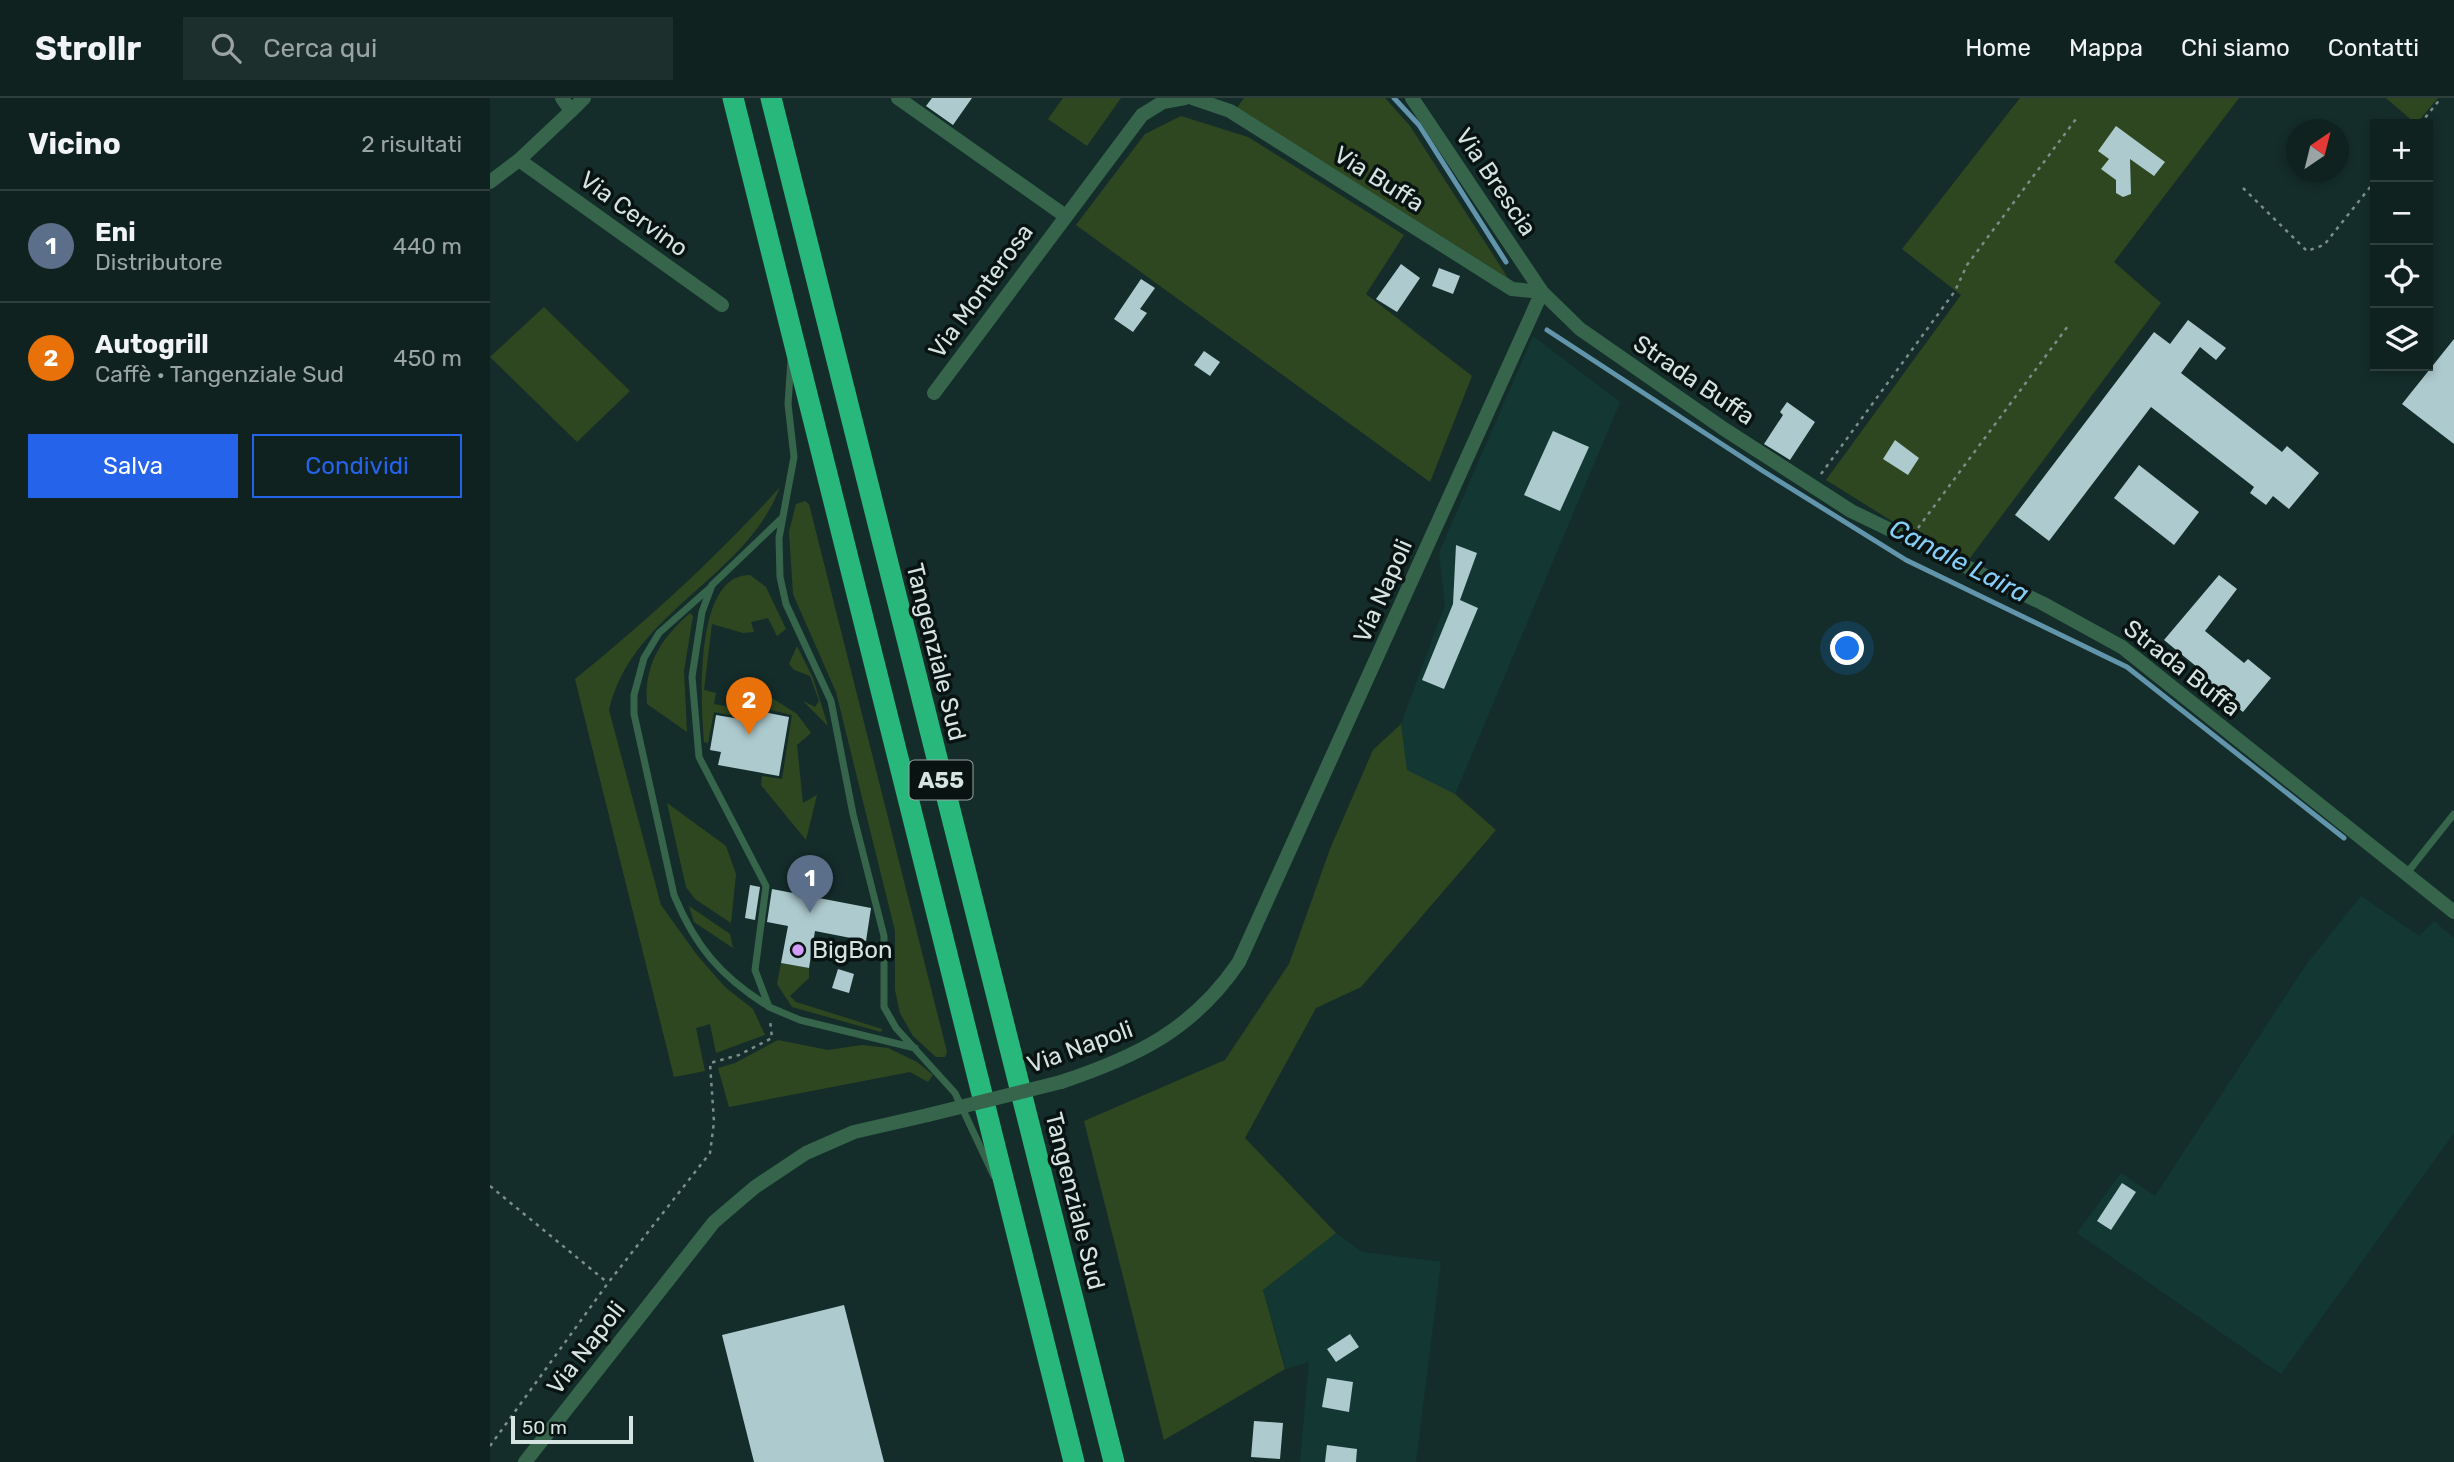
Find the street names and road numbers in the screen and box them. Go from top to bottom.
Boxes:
street label: Via Brescia [1450,123,1542,241]
street label: Via Buffa [1329,140,1429,218]
street label: Via Cervino [575,165,693,263]
street label: Via Monterosa [923,219,1039,363]
street label: Strada Buffa [1628,329,1760,431]
street label: Via Napoli [1348,535,1418,647]
street label: Tangenziale Sud [900,560,972,744]
street label: Strada Buffa [2118,614,2246,722]
road number: A55 [910,760,972,800]
street label: Via Napoli [1023,1015,1137,1079]
street label: Tangenziale Sud [1039,1109,1111,1293]
street label: Via Napoli [541,1296,631,1400]

